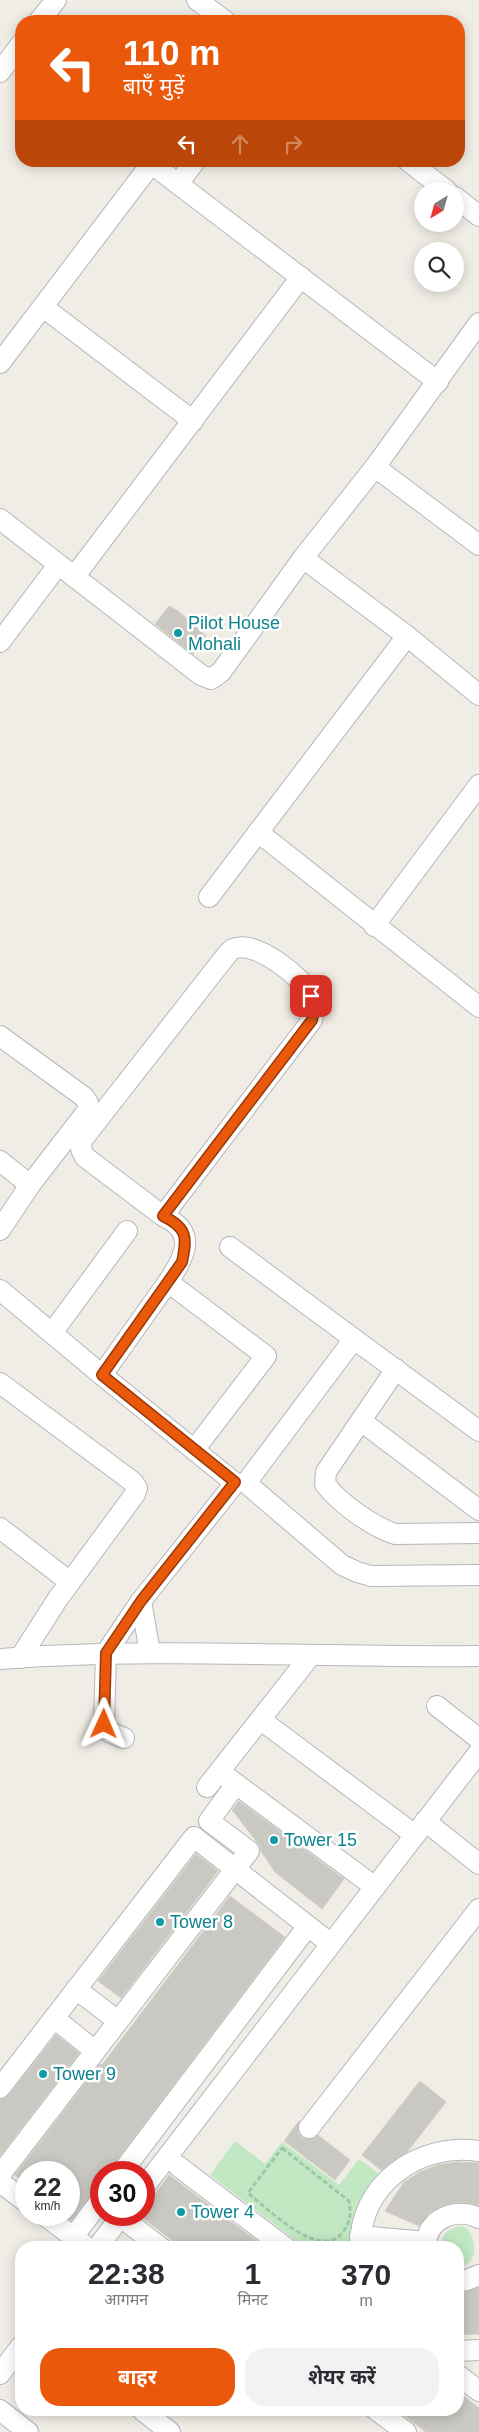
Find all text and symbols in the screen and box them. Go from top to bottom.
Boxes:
text: 110 m [123,33,220,72]
icon: left [40,35,105,100]
text: बाएँ मुड़ें [123,74,184,99]
icon: left [173,130,201,158]
icon: ahead [226,130,254,158]
icon: right [279,130,307,158]
north arrow [414,182,464,232]
map controls [414,182,464,292]
button: search [414,242,464,292]
place label: Pilot House Mohali [188,613,280,654]
marker: Pilot House Mohali [172,627,184,639]
pin [290,975,332,1017]
icon: arrive [297,982,325,1010]
position arrow [77,1697,129,1749]
place label: Tower 15 [284,1830,357,1850]
marker: Tower 15 [268,1834,280,1846]
place label: Tower 8 [170,1912,233,1932]
marker: Tower 8 [154,1916,166,1928]
place label: Tower 9 [53,2064,116,2084]
marker: Tower 9 [37,2068,49,2080]
speed limit sign: 30 [90,2161,155,2226]
text: 22 [34,2173,61,2201]
text: km/h [34,2199,61,2213]
place label: Tower 4 [191,2202,254,2222]
marker: Tower 4 [175,2206,187,2218]
text: 22:38 [88,2257,165,2290]
text: 1 [244,2257,261,2290]
text: 370 [341,2258,391,2291]
text: आगमन [104,2291,148,2308]
text: मिनट [237,2291,268,2308]
text: m [359,2292,373,2309]
button: बाहर [40,2348,235,2406]
button: शेयर करें [245,2348,439,2406]

